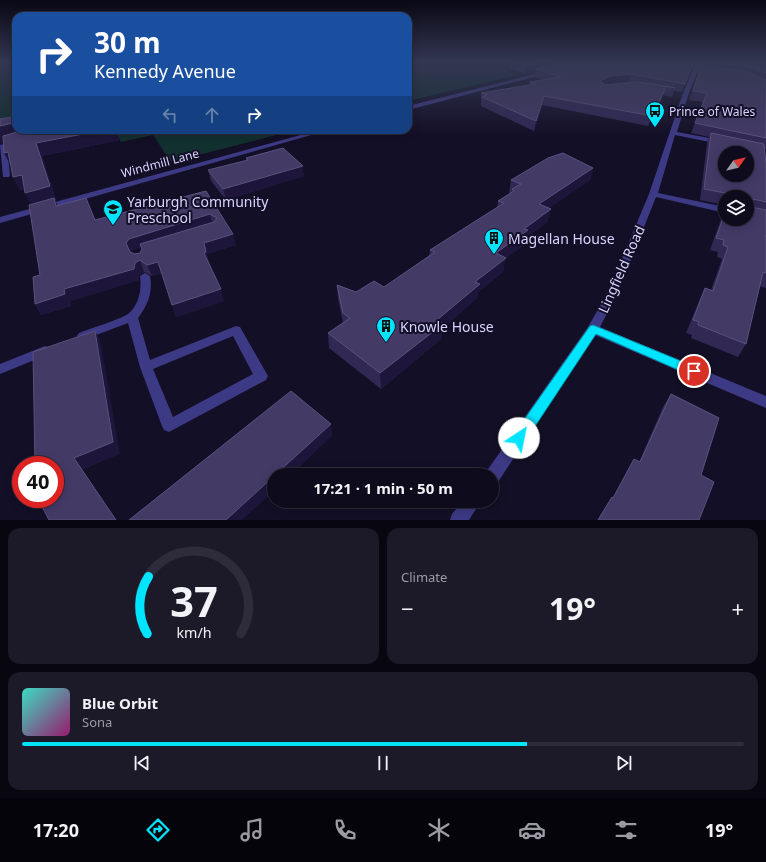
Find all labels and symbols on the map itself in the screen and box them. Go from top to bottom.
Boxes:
bus stop icon: Prince of Wales [644,100,666,128]
place label: Prince of Wales [669,103,755,120]
street label: Windmill Lane [119,144,201,182]
north arrow [718,146,754,182]
place label: Yarburgh Community Preschool [127,192,269,227]
school or university icon: Yarburgh Community Preschool [102,198,124,226]
street label: Lingfield Road [593,222,649,316]
building icon: Magellan House [483,227,505,255]
place label: Magellan House [508,229,615,248]
building icon: Knowle House [375,315,397,343]
place label: Knowle House [400,317,494,336]
pin [677,354,711,388]
position arrow [498,417,540,459]
speed limit sign: 40 [12,456,64,508]

